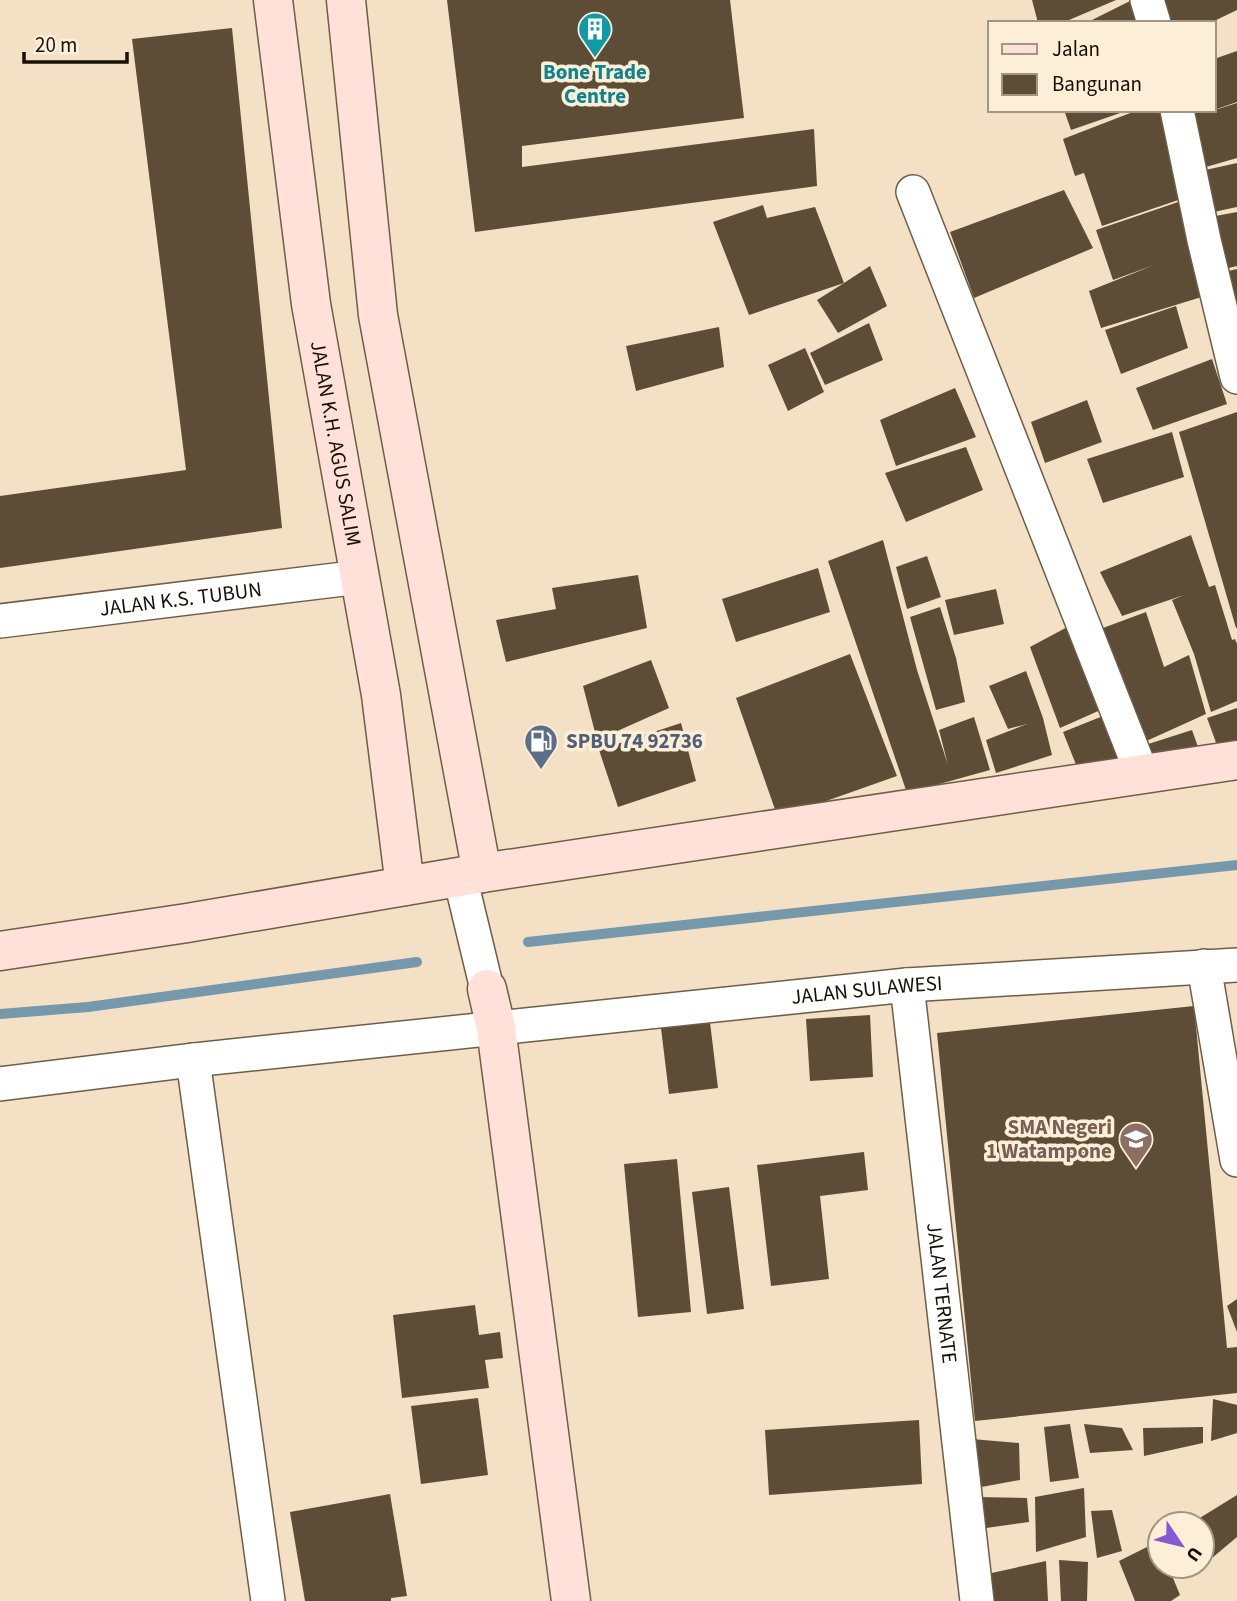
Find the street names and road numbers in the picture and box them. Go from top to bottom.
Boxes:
street label: JALAN K.H. AGUS SALIM [303,338,369,548]
street label: JALAN K.S. TUBUN [98,574,264,624]
street label: JALAN SULAWESI [790,968,943,1012]
street label: JALAN TERNATE [919,1221,965,1365]

